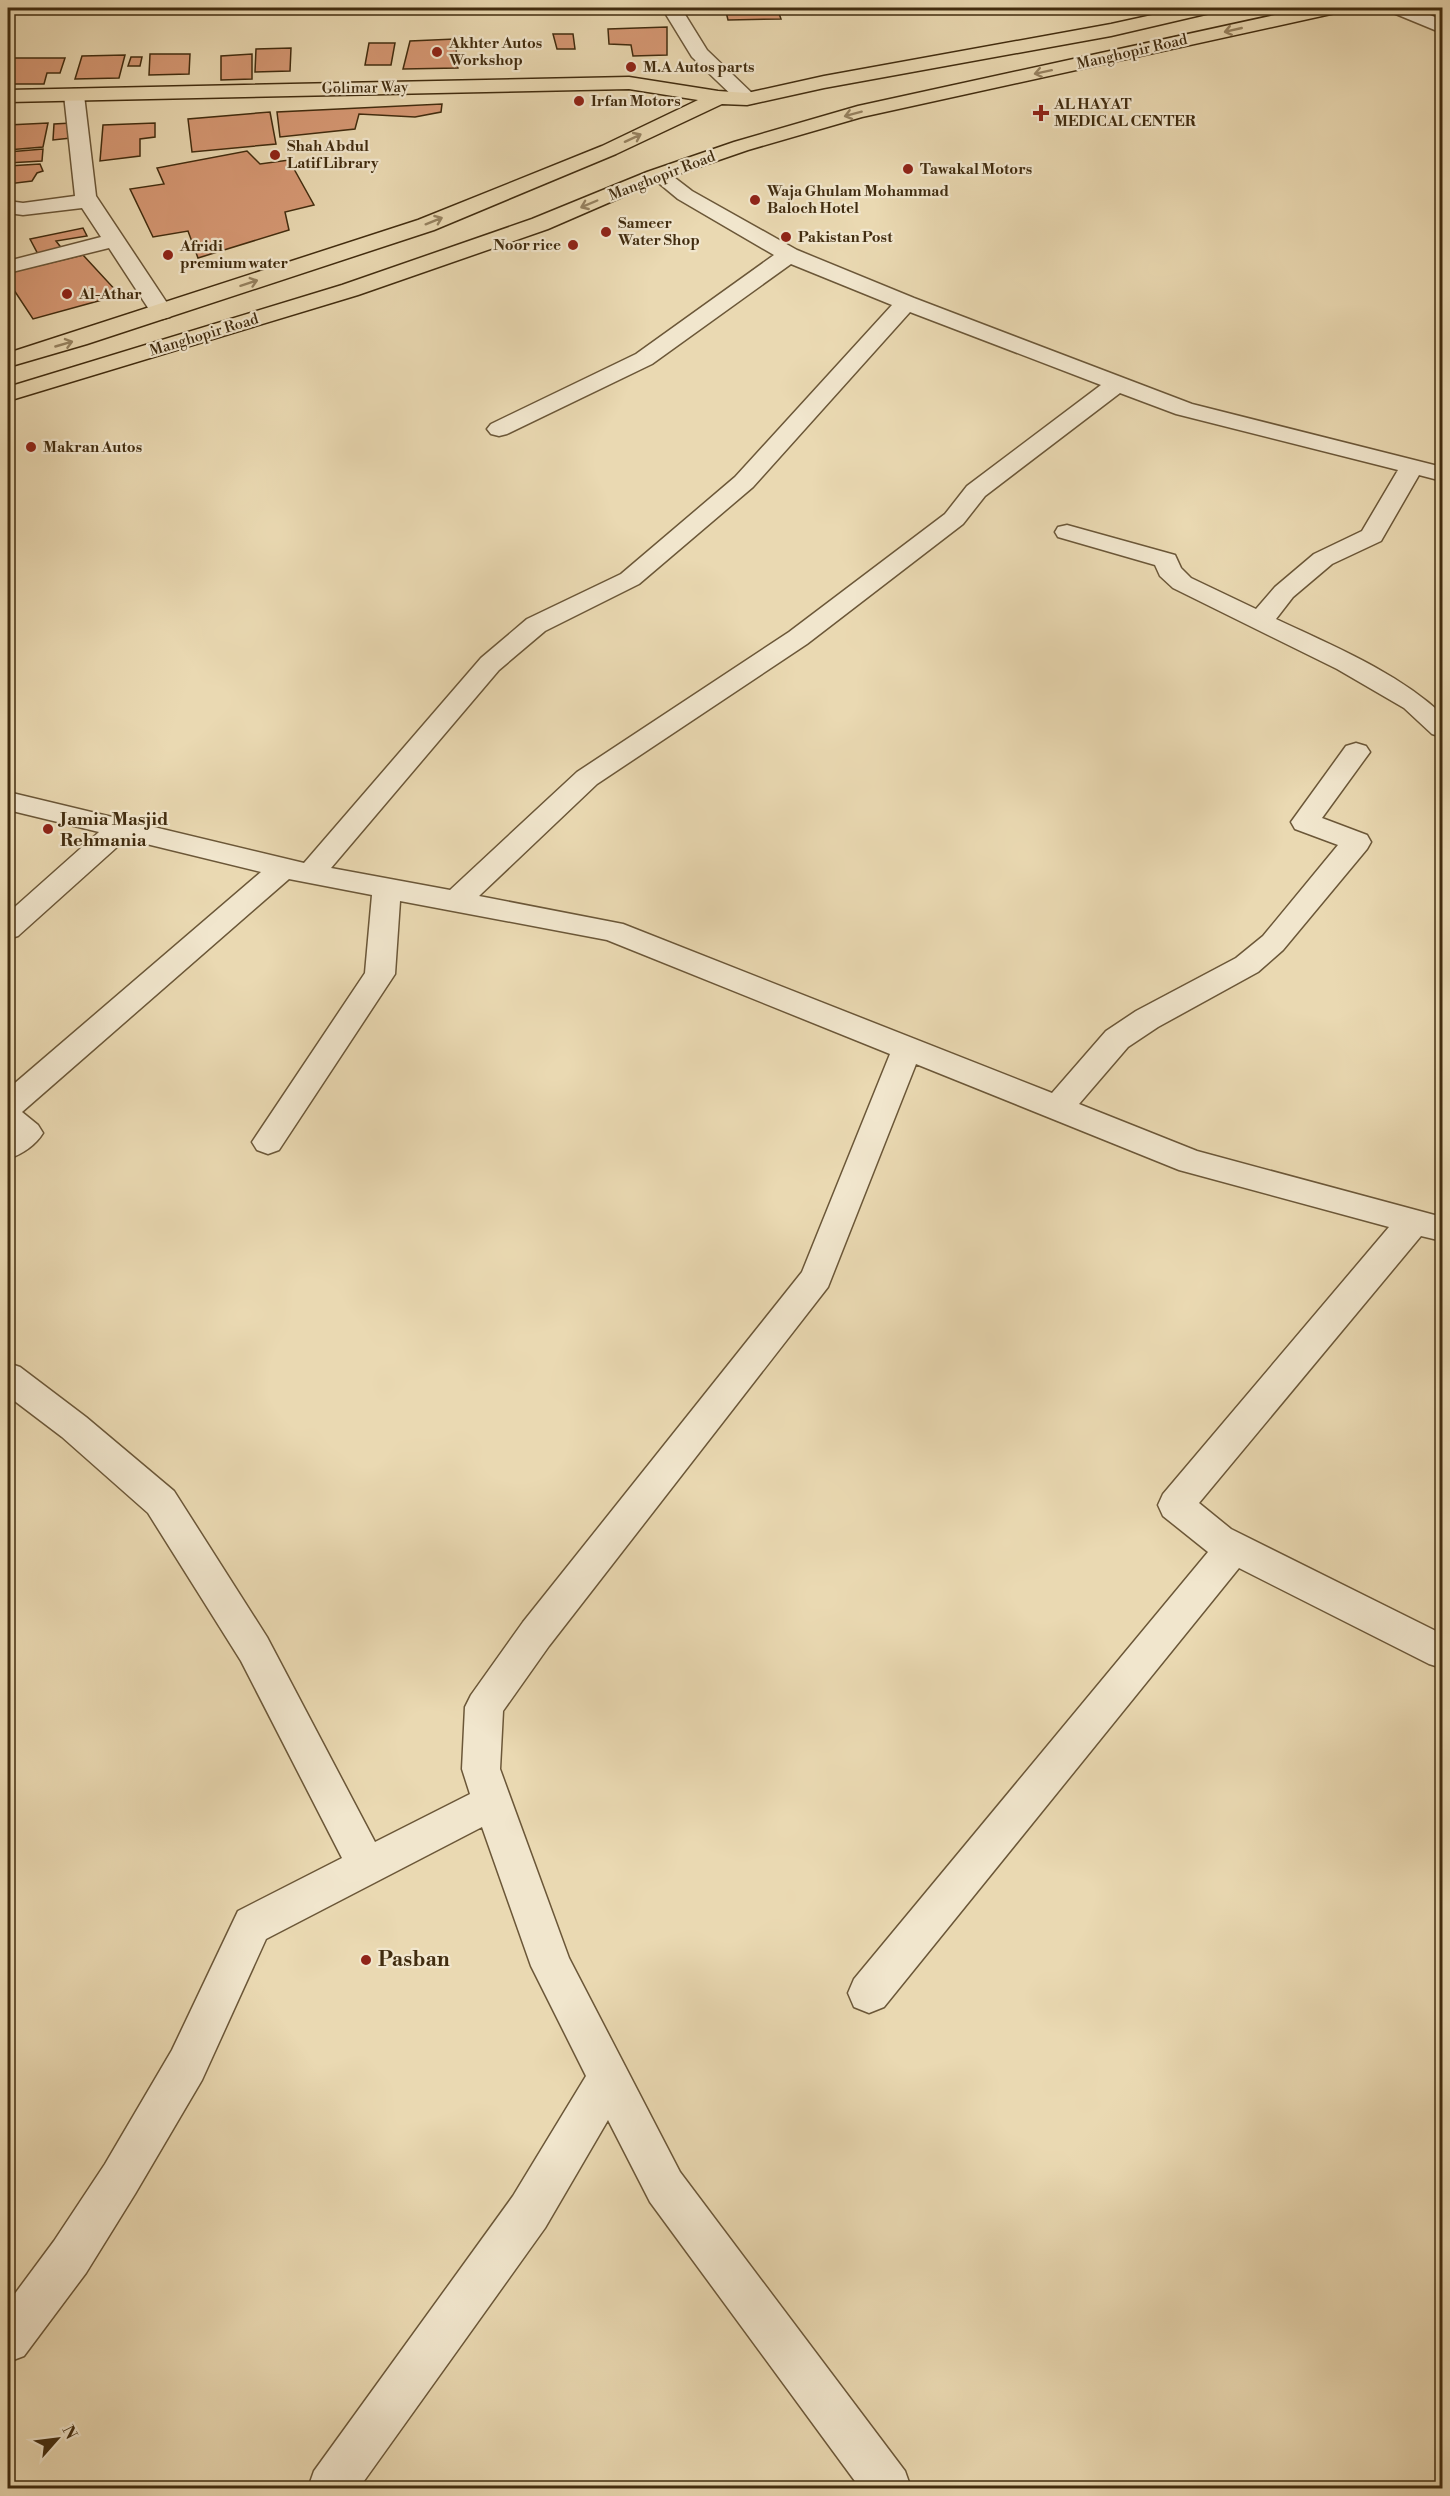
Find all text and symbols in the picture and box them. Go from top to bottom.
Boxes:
one-way arrow [1224,24,1243,36]
street label: Manghopir Road [1075,30,1190,74]
place label: Akhter Autos Workshop [448,34,542,70]
marker: Akhter Autos Workshop [430,45,444,59]
place label: M.A Autos parts [643,58,755,77]
marker: M.A Autos parts [624,60,638,74]
one-way arrow [1034,67,1053,78]
street label: Golimar Way [322,78,409,98]
place label: Irfan Motors [591,92,681,111]
marker: Irfan Motors [572,94,586,108]
place label: AL HAYAT MEDICAL CENTER [1053,95,1197,131]
marker: AL HAYAT MEDICAL CENTER [1032,104,1050,122]
one-way arrow [843,109,862,120]
one-way arrow [624,132,642,144]
place label: Shah Abdul Latif Library [287,137,379,173]
street label: Manghopir Road [606,147,719,205]
marker: Shah Abdul Latif Library [268,148,282,162]
place label: Tawakal Motors [920,160,1032,179]
marker: Tawakal Motors [901,162,915,176]
place label: Waja Ghulam Mohammad Baloch Hotel [766,182,949,218]
marker: Waja Ghulam Mohammad Baloch Hotel [748,193,762,207]
one-way arrow [580,199,598,210]
place label: Sameer Water Shop [617,214,700,250]
one-way arrow [424,215,443,226]
marker: Sameer Water Shop [599,225,613,239]
place label: Pakistan Post [798,228,893,247]
marker: Pakistan Post [779,230,793,244]
place label: Noor rice [493,236,561,255]
place label: Afridi premium water [179,237,289,273]
marker: Noor rice [566,238,580,252]
marker: Afridi premium water [161,248,175,262]
one-way arrow [239,277,258,288]
place label: Al-Athar [78,285,142,304]
marker: Al-Athar [60,287,74,301]
street label: Manghopir Road [147,309,261,361]
one-way arrow [54,338,73,349]
place label: Makran Autos [43,438,142,457]
marker: Makran Autos [24,440,38,454]
place label: Jamia Masjid Rehmania [57,808,168,852]
marker: Jamia Masjid Rehmania [41,822,55,836]
place label: Pasban [378,1947,450,1973]
marker: Pasban [359,1953,373,1967]
north arrow [27,2409,87,2469]
text: N [58,2422,81,2443]

